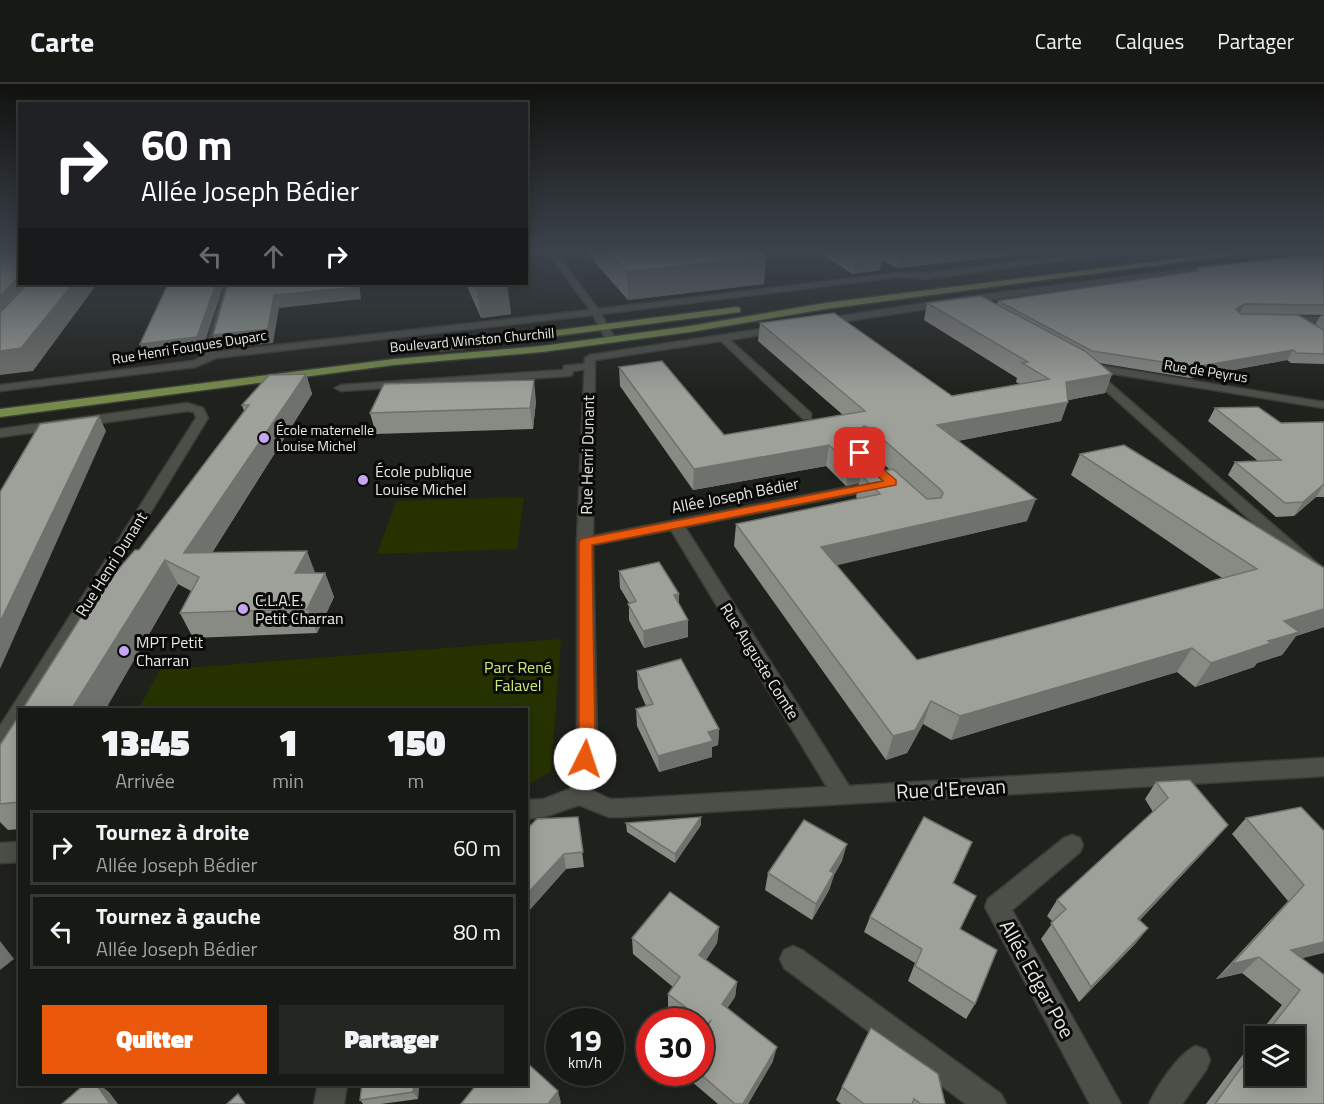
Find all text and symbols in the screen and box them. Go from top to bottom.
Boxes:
text: Carte [30,20,94,63]
text: Carte [1035,25,1082,57]
text: Calques [1115,25,1184,57]
text: Partager [1217,25,1294,57]
text: 60 m [141,112,233,176]
icon: right [42,126,120,204]
text: Allée Joseph Bédier [141,170,359,211]
icon: left [194,240,227,273]
icon: ahead [257,240,290,273]
icon: right [320,240,353,273]
street label: Boulevard Winston Churchill [389,322,555,357]
street label: Rue Henri Fouques Duparc [110,324,268,369]
street label: Rue de Peyrus [1163,354,1249,387]
street label: Rue Henri Dunant [574,395,600,515]
place label: École maternelle Louise Michel [276,419,374,456]
pin [834,427,885,478]
marker: École maternelle Louise Michel [257,431,271,445]
icon: arrive [843,436,876,469]
place label: École publique Louise Michel [375,459,472,501]
street label: Allée Joseph Bédier [669,471,801,519]
marker: École publique Louise Michel [356,473,370,487]
street label: Rue Henri Dunant [69,507,153,621]
place label: C.L.A.E. Petit Charran [255,588,344,630]
street label: Rue Auguste Comte [714,598,806,724]
marker: C.L.A.E. Petit Charran [236,602,250,616]
place label: MPT Petit Charran [136,630,203,672]
marker: MPT Petit Charran [117,644,131,658]
park label: Parc René Falavel [484,655,552,697]
text: 13:45 [100,715,190,770]
text: 1 [278,715,298,770]
text: 150 [386,715,446,770]
position arrow [553,727,617,791]
text: Arrivée [115,765,175,796]
text: min [272,765,304,796]
text: m [408,765,424,796]
street label: Rue d'Erevan [895,770,1007,807]
text: Tournez à droite [96,815,249,849]
icon: right [45,831,78,864]
text: 60 m [453,831,501,865]
text: Allée Joseph Bédier [96,849,257,880]
text: Tournez à gauche [96,899,261,933]
street label: Allée Edgar Poe [992,914,1083,1044]
icon: left [45,915,78,948]
text: 80 m [453,915,501,949]
text: Allée Joseph Bédier [96,933,257,964]
button: Quitter [42,1005,267,1074]
button: Partager [279,1005,504,1074]
speed limit sign: 30 [636,1008,714,1086]
text: 19 [568,1017,602,1063]
map controls [1245,1026,1305,1086]
button: layers [1245,1026,1305,1086]
text: km/h [568,1051,602,1074]

